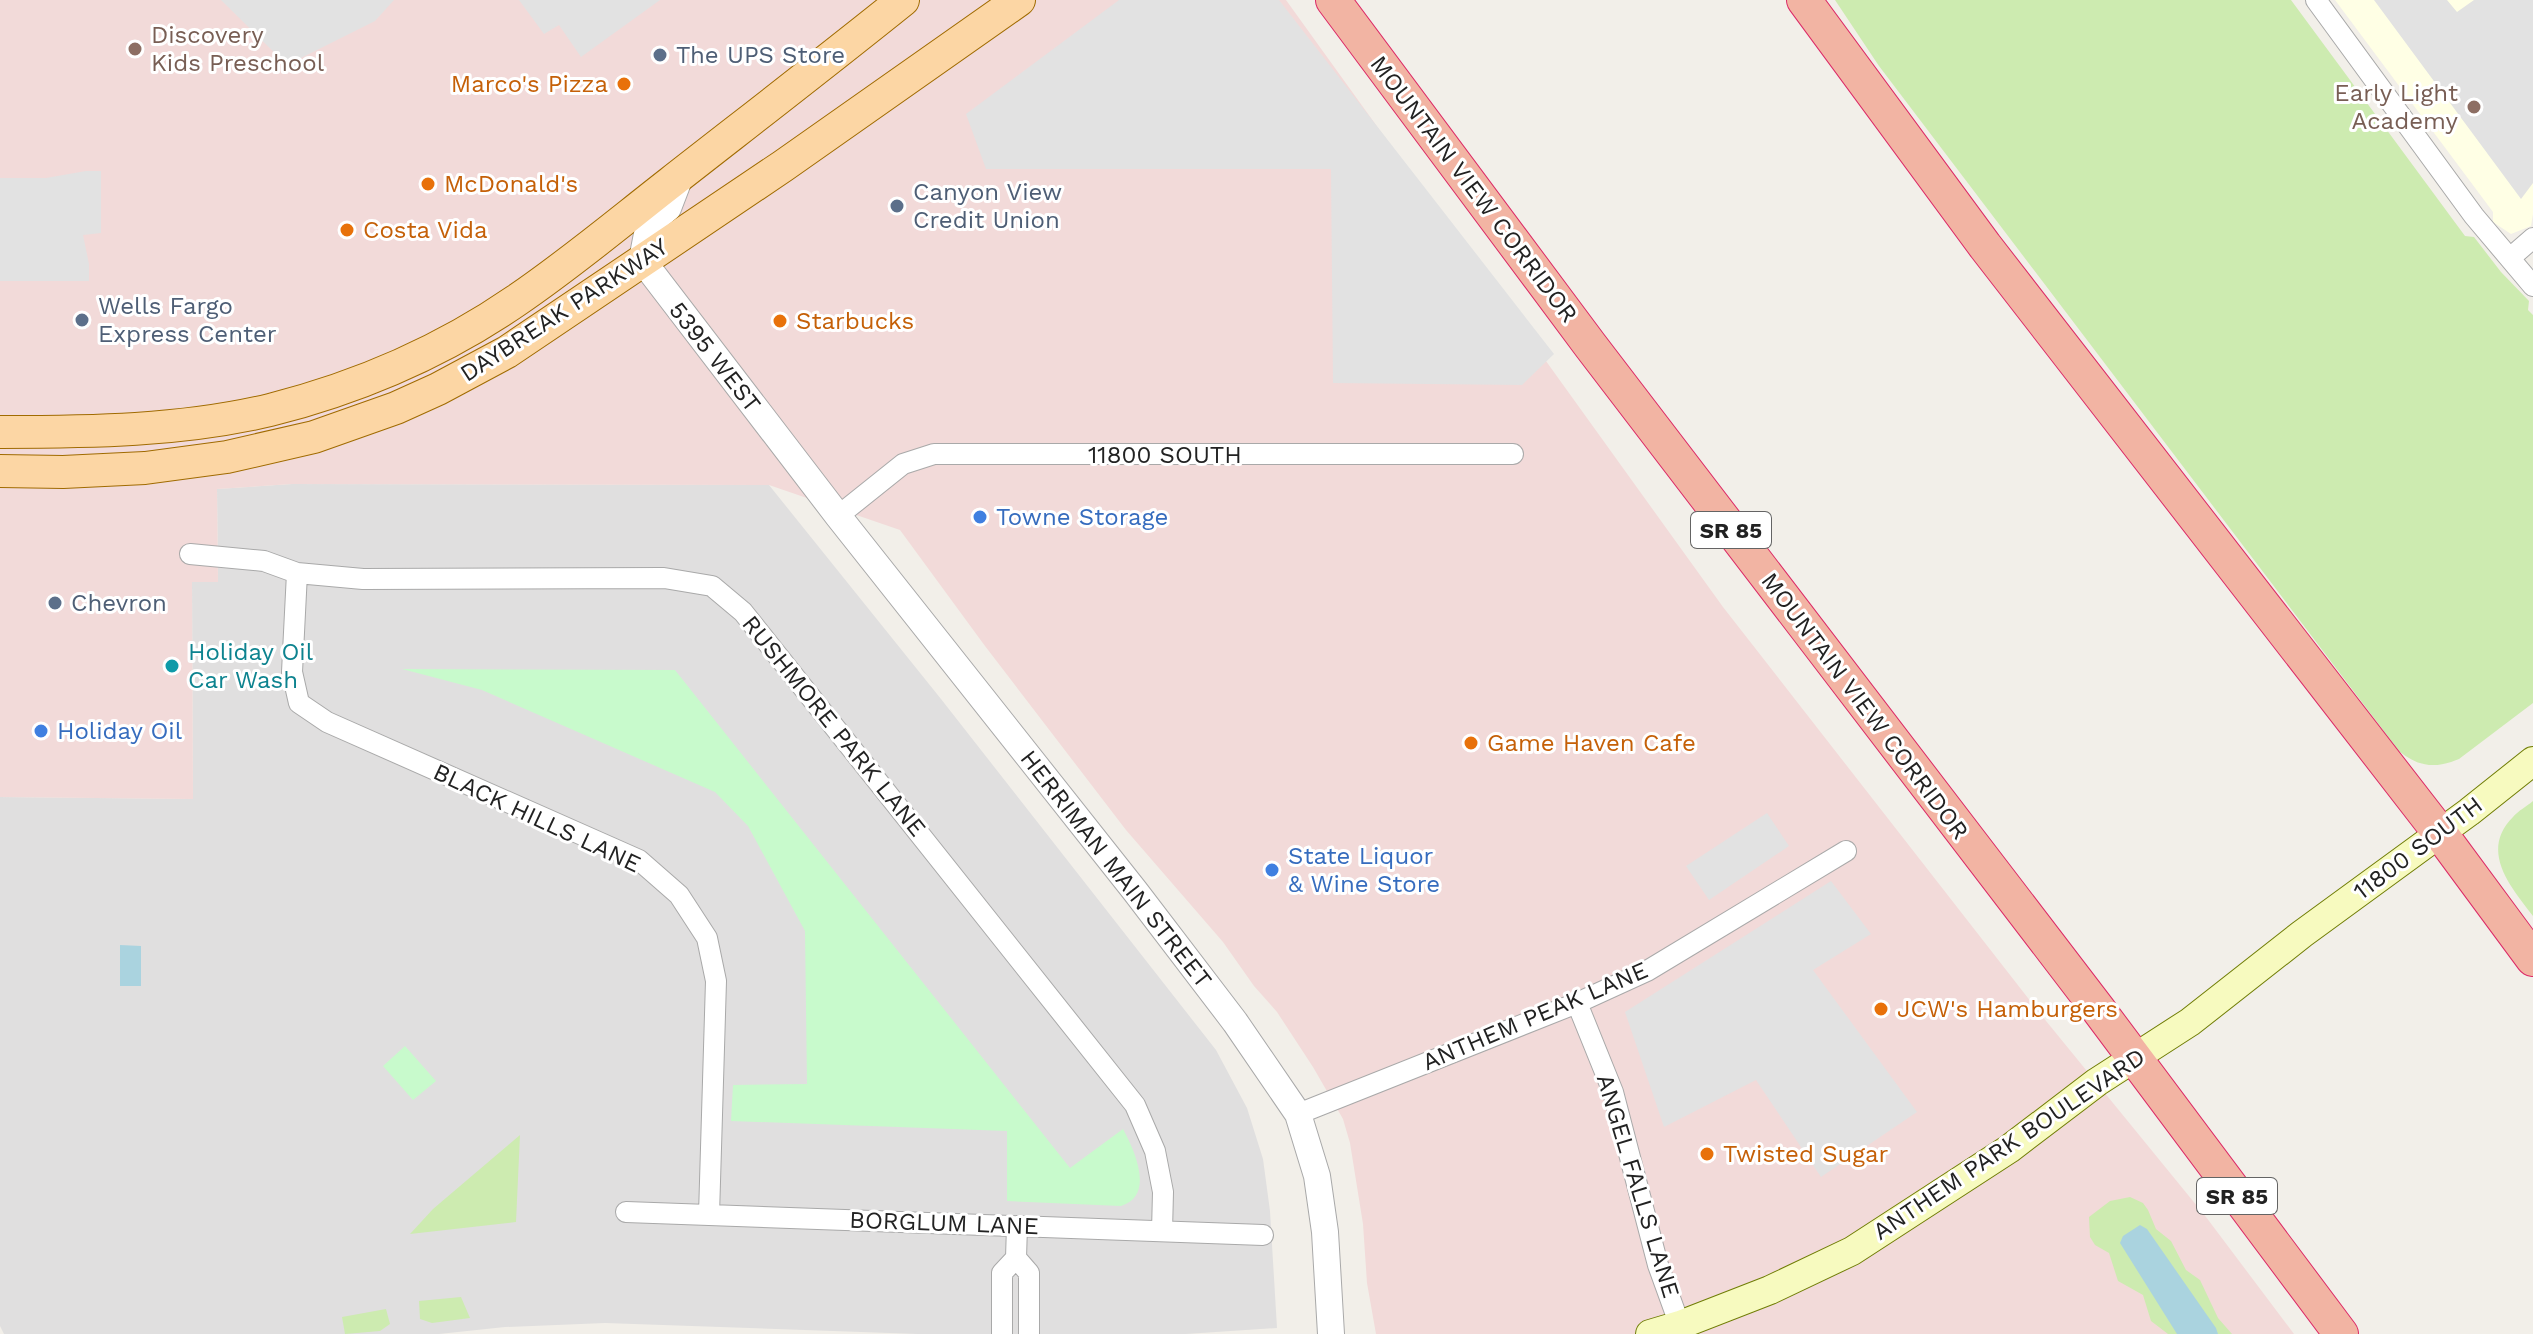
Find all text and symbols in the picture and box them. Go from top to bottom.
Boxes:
place label: Discovery Kids Preschool [151,21,325,77]
marker: Discovery Kids Preschool [126,40,144,58]
place label: The UPS Store [676,41,845,69]
marker: The UPS Store [651,46,669,64]
street label: MOUNTAIN VIEW CORRIDOR [1365,50,1583,328]
place label: Marco's Pizza [451,70,608,98]
marker: Marco's Pizza [615,75,633,93]
place label: Early Light Academy [2334,79,2459,135]
marker: Early Light Academy [2465,98,2483,116]
place label: McDonald's [444,170,578,198]
marker: McDonald's [419,175,437,193]
place label: Canyon View Credit Union [913,178,1062,234]
marker: Canyon View Credit Union [888,197,906,215]
place label: Costa Vida [363,216,488,244]
marker: Costa Vida [338,221,356,239]
street label: DAYBREAK PARKWAY [455,232,673,388]
place label: Wells Fargo Express Center [98,292,277,348]
street label: 5395 WEST [663,296,767,418]
place label: Starbucks [796,307,914,335]
marker: Wells Fargo Express Center [73,311,91,329]
marker: Starbucks [771,312,789,330]
street label: 11800 SOUTH [1088,441,1242,469]
place label: Towne Storage [996,503,1168,531]
marker: Towne Storage [971,508,989,526]
road number: SR 85 [1691,512,1771,548]
street label: MOUNTAIN VIEW CORRIDOR [1756,567,1974,845]
place label: Chevron [71,589,167,617]
marker: Chevron [46,594,64,612]
street label: RUSHMORE PARK LANE [736,610,932,842]
place label: Holiday Oil Car Wash [188,638,314,694]
marker: Holiday Oil Car Wash [163,657,181,675]
place label: Holiday Oil [57,717,183,745]
marker: Holiday Oil [32,722,50,740]
place label: Game Haven Cafe [1487,729,1696,757]
marker: Game Haven Cafe [1462,734,1480,752]
street label: HERRIMAN MAIN STREET [1015,745,1217,993]
street label: BLACK HILLS LANE [429,758,645,878]
street label: 11800 SOUTH [2348,790,2488,906]
place label: State Liquor & Wine Store [1288,842,1440,898]
marker: State Liquor & Wine Store [1263,861,1281,879]
street label: ANTHEM PEAK LANE [1418,956,1652,1076]
place label: JCW's Hamburgers [1897,995,2118,1023]
marker: JCW's Hamburgers [1872,1000,1890,1018]
street label: ANTHEM PARK BOULEVARD [1868,1042,2150,1246]
street label: ANGEL FALLS LANE [1591,1071,1685,1301]
place label: Twisted Sugar [1723,1140,1889,1168]
marker: Twisted Sugar [1698,1145,1716,1163]
road number: SR 85 [2197,1178,2277,1214]
street label: BORGLUM LANE [849,1206,1039,1240]

